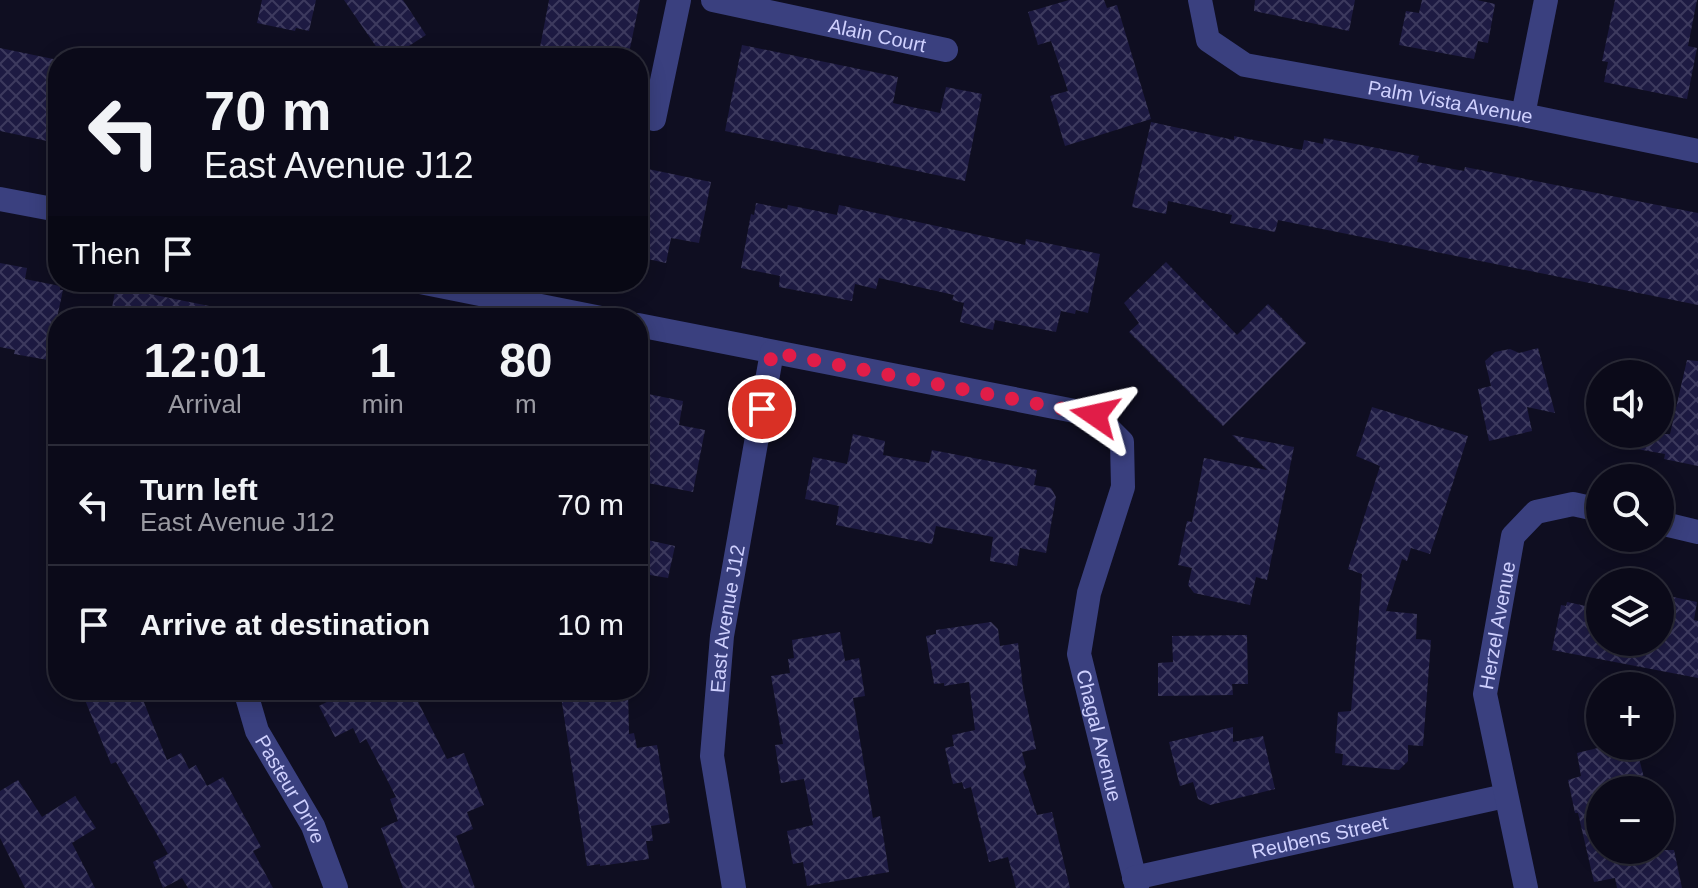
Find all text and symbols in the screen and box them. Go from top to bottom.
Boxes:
street label: Alain Court [827,14,928,56]
street label: Palm Vista Avenue [1366,76,1535,128]
text: 70 m [204,79,332,142]
icon: left [72,80,176,184]
text: East Avenue J12 [204,145,474,186]
icon: arrive [156,232,200,276]
text: Then [72,237,140,270]
text: 12:01 [143,334,266,387]
text: 1 [369,334,396,387]
text: 80 [499,334,553,387]
map controls [1586,360,1674,864]
button: sound [1586,360,1674,448]
position arrow [1053,373,1137,457]
pin [728,375,796,443]
icon: arrive [740,387,784,431]
text: Arrival [168,389,242,419]
text: min [362,389,404,419]
text: m [515,389,537,419]
button: search [1586,464,1674,552]
text: Turn left [140,473,258,506]
icon: left [72,483,116,527]
text: 70 m [557,488,624,521]
text: East Avenue J12 [140,507,335,537]
street label: East Avenue J12 [706,543,749,694]
street label: Herzel Avenue [1475,560,1519,691]
button: layers [1586,568,1674,656]
icon: arrive [72,603,116,647]
text: Arrive at destination [140,608,430,641]
text: 10 m [557,608,624,641]
street label: Chagal Avenue [1072,667,1126,804]
button: + [1586,672,1674,760]
street label: Pasteur Drive [251,731,329,846]
button: − [1586,776,1674,864]
street label: Reubens Street [1249,811,1390,863]

